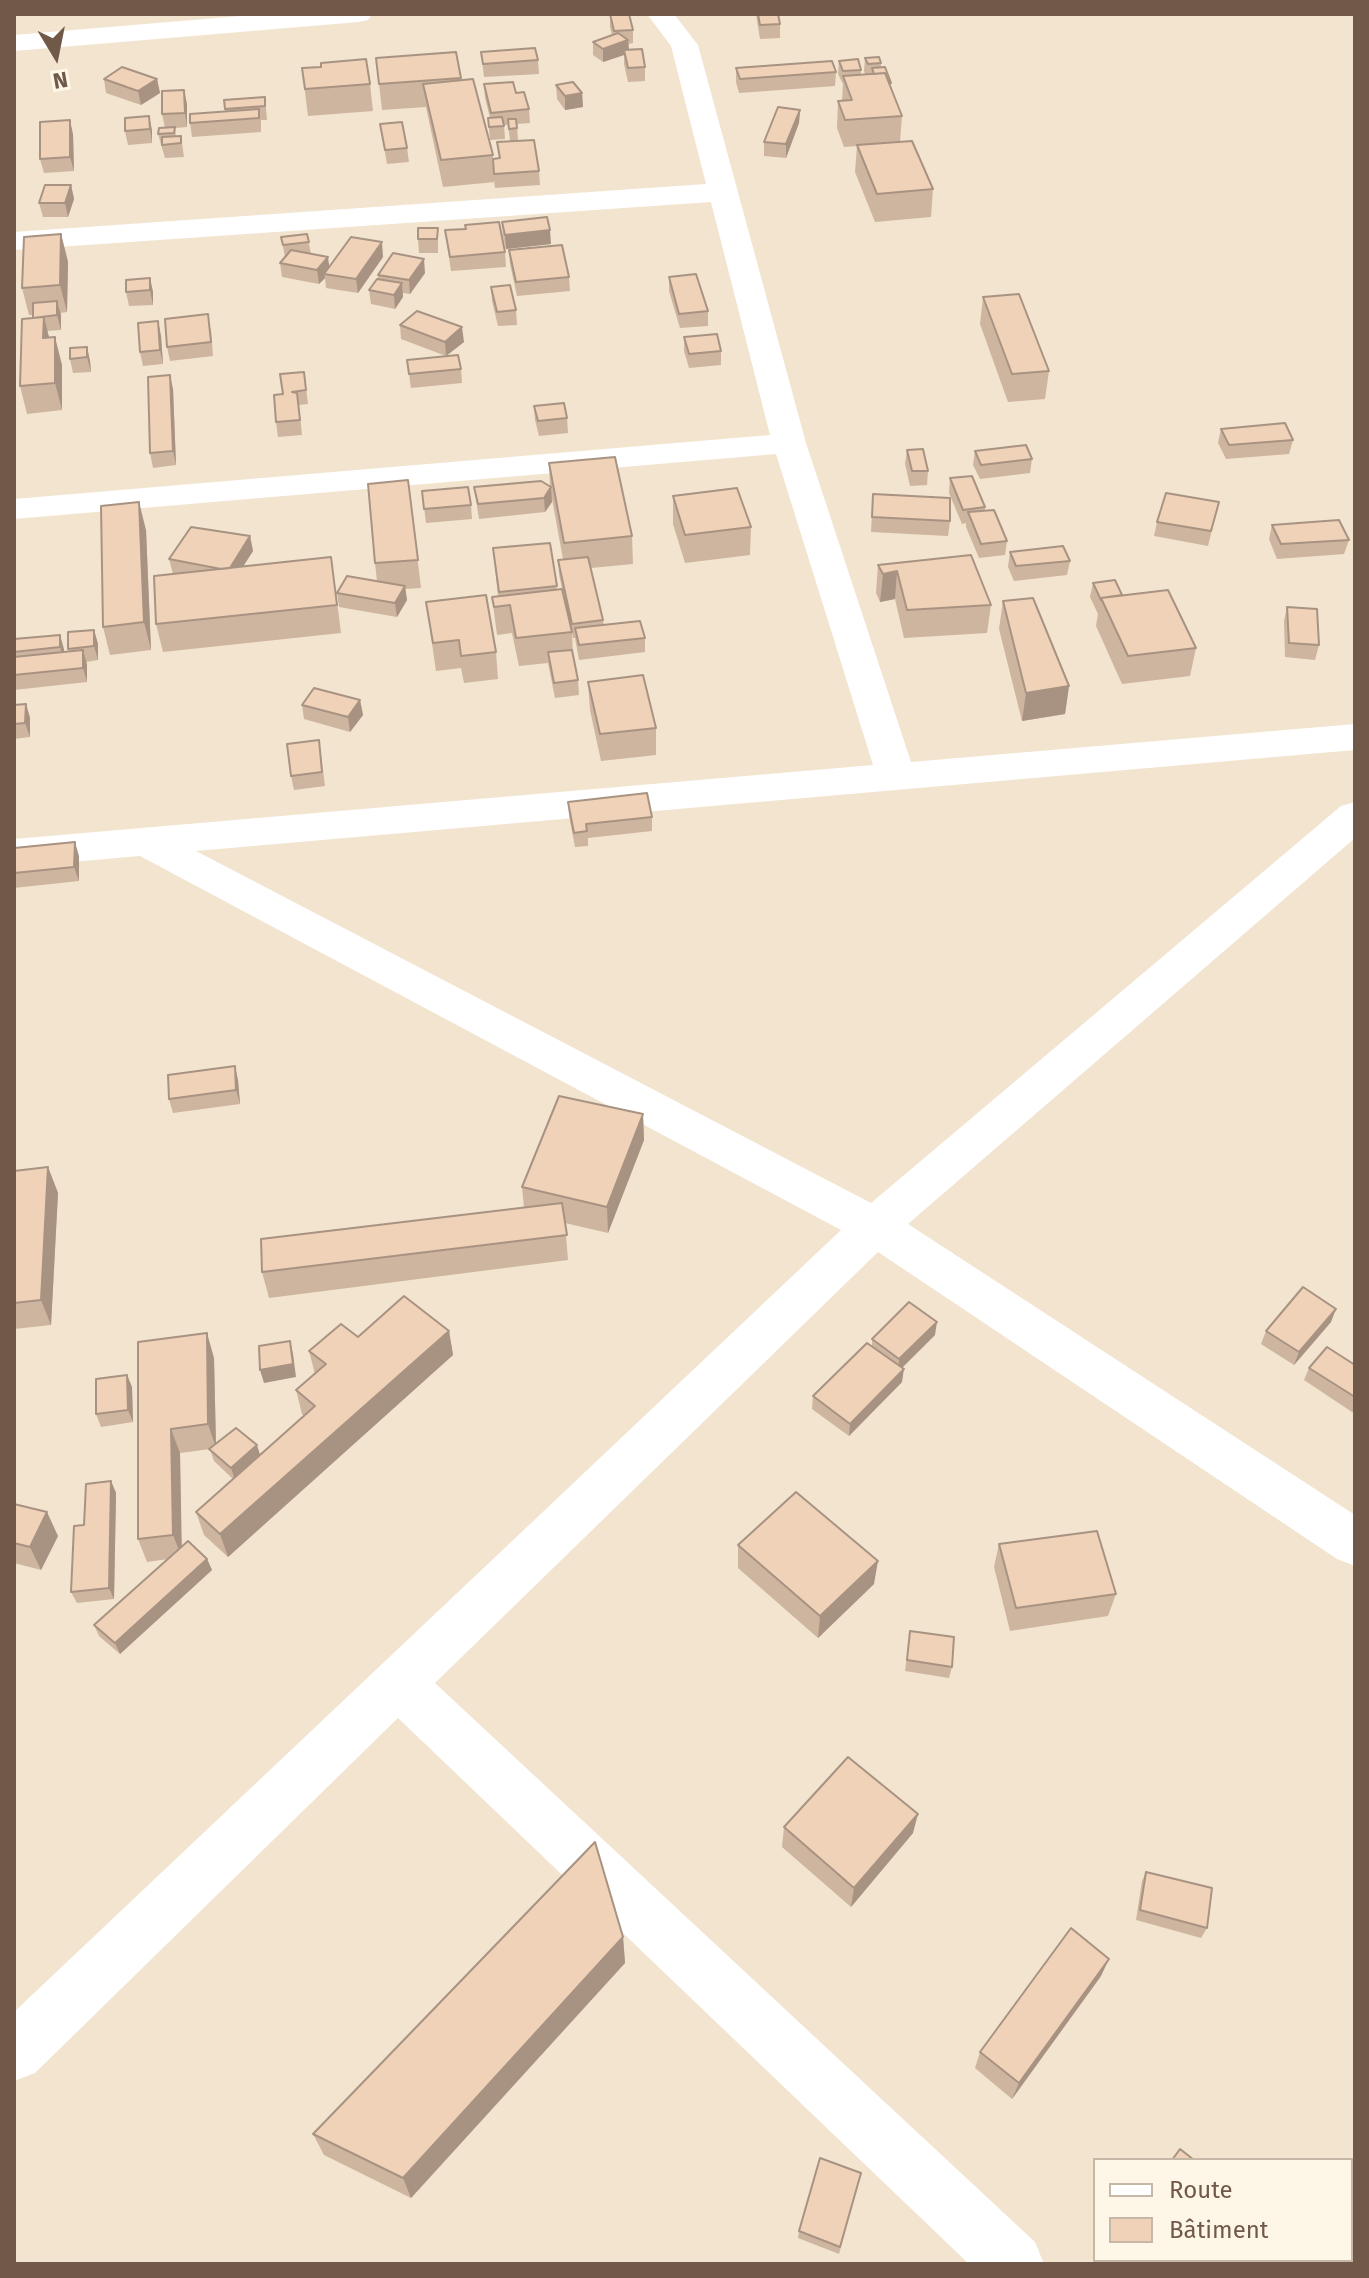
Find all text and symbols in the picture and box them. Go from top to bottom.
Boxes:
north arrow [16,16,96,96]
text: N [51,66,70,95]
legend [1093,2158,1353,2262]
text: Route [1169,2176,1233,2204]
text: Bâtiment [1169,2216,1268,2244]

